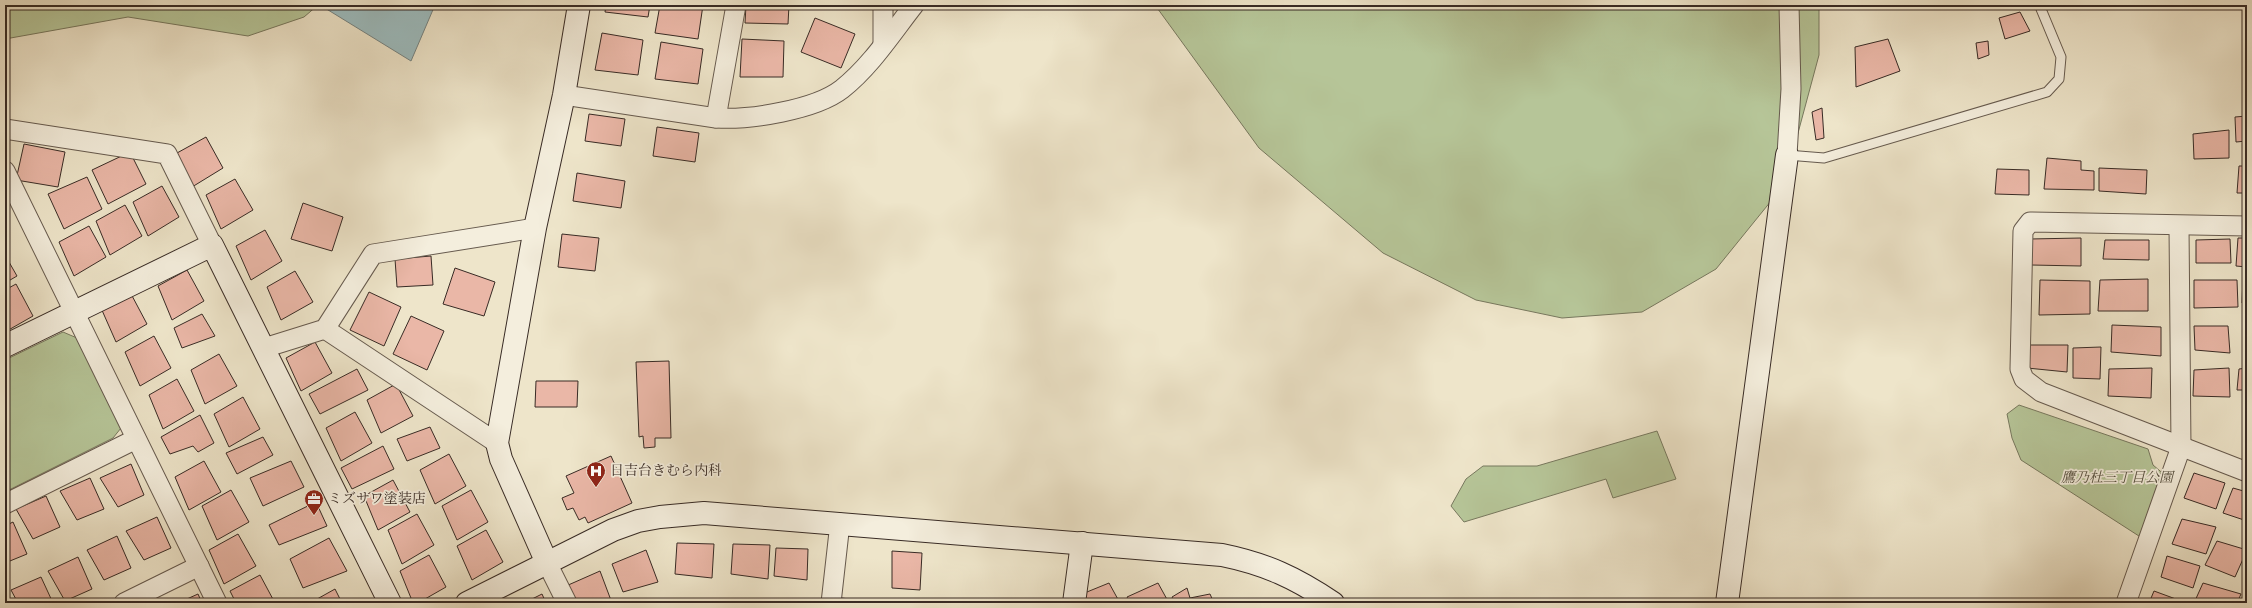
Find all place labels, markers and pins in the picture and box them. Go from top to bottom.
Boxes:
hospital icon: 日吉台きむら内科 [585,460,607,488]
place label: 日吉台きむら内科 [610,462,722,478]
office icon: ミズサワ塗装店 [303,488,325,516]
place label: ミズサワ塗装店 [328,491,426,506]

